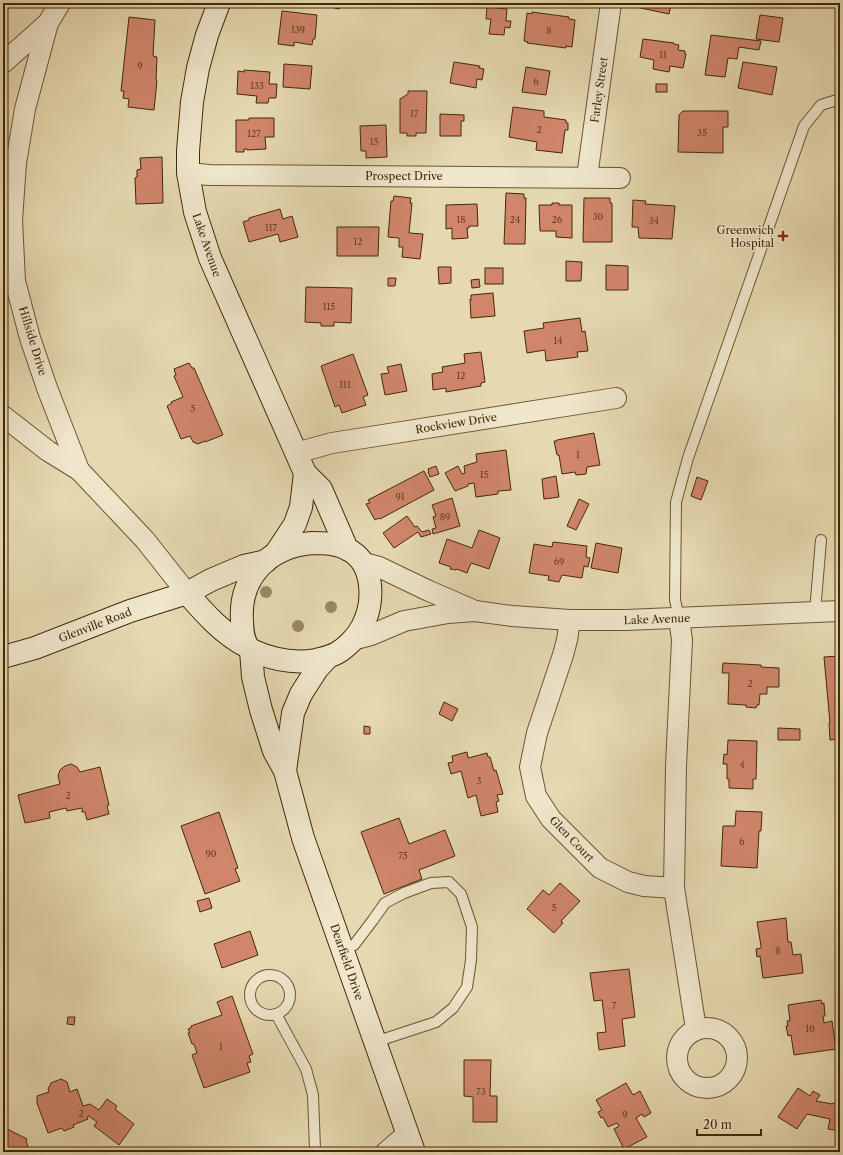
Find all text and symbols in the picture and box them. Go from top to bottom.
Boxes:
house number: 139 [291,24,305,35]
house number: 8 [546,25,552,36]
house number: 11 [659,49,667,60]
street label: Farley Street [587,56,611,124]
house number: 9 [137,60,143,71]
house number: 6 [533,76,539,87]
house number: 133 [250,80,264,91]
house number: 17 [410,108,419,119]
house number: 2 [536,124,542,135]
house number: 35 [697,127,707,138]
house number: 127 [247,128,261,139]
house number: 15 [370,136,378,147]
street label: Prospect Drive [365,169,443,183]
street label: Lake Avenue [190,211,224,279]
house number: 30 [593,211,604,222]
house number: 18 [456,214,466,225]
house number: 24 [510,214,520,225]
house number: 26 [552,214,562,225]
house number: 34 [649,215,659,226]
house number: 117 [265,222,278,233]
place label: Greenwich Hospital [717,223,775,250]
marker: Greenwich Hospital [777,230,789,242]
house number: 12 [354,236,362,247]
house number: 115 [323,301,335,312]
street label: Hillside Drive [16,305,50,377]
house number: 14 [554,335,563,346]
house number: 12 [457,370,465,381]
house number: 111 [339,379,351,390]
house number: 5 [191,403,196,414]
street label: Rockview Drive [414,410,498,436]
house number: 1 [576,449,580,460]
house number: 15 [480,469,488,480]
house number: 91 [395,491,405,502]
house number: 89 [440,511,450,522]
house number: 69 [554,556,564,567]
street label: Glenville Road [57,605,134,645]
street label: Lake Avenue [623,611,691,627]
house number: 2 [747,678,753,689]
house number: 4 [739,759,745,770]
house number: 3 [477,775,482,786]
house number: 2 [65,790,71,801]
street label: Glen Court [547,813,597,865]
house number: 6 [739,836,745,847]
house number: 90 [206,848,217,859]
house number: 75 [398,850,408,861]
house number: 5 [552,902,557,913]
street label: Dearfield Drive [327,922,367,1002]
house number: 8 [775,945,781,956]
house number: 7 [612,1000,617,1011]
house number: 10 [805,1023,815,1034]
house number: 1 [219,1041,223,1052]
house number: 73 [476,1086,486,1097]
house number: 2 [78,1108,84,1119]
house number: 9 [622,1109,628,1120]
scale bar [697,1111,761,1137]
text: 20 m [703,1117,732,1132]

